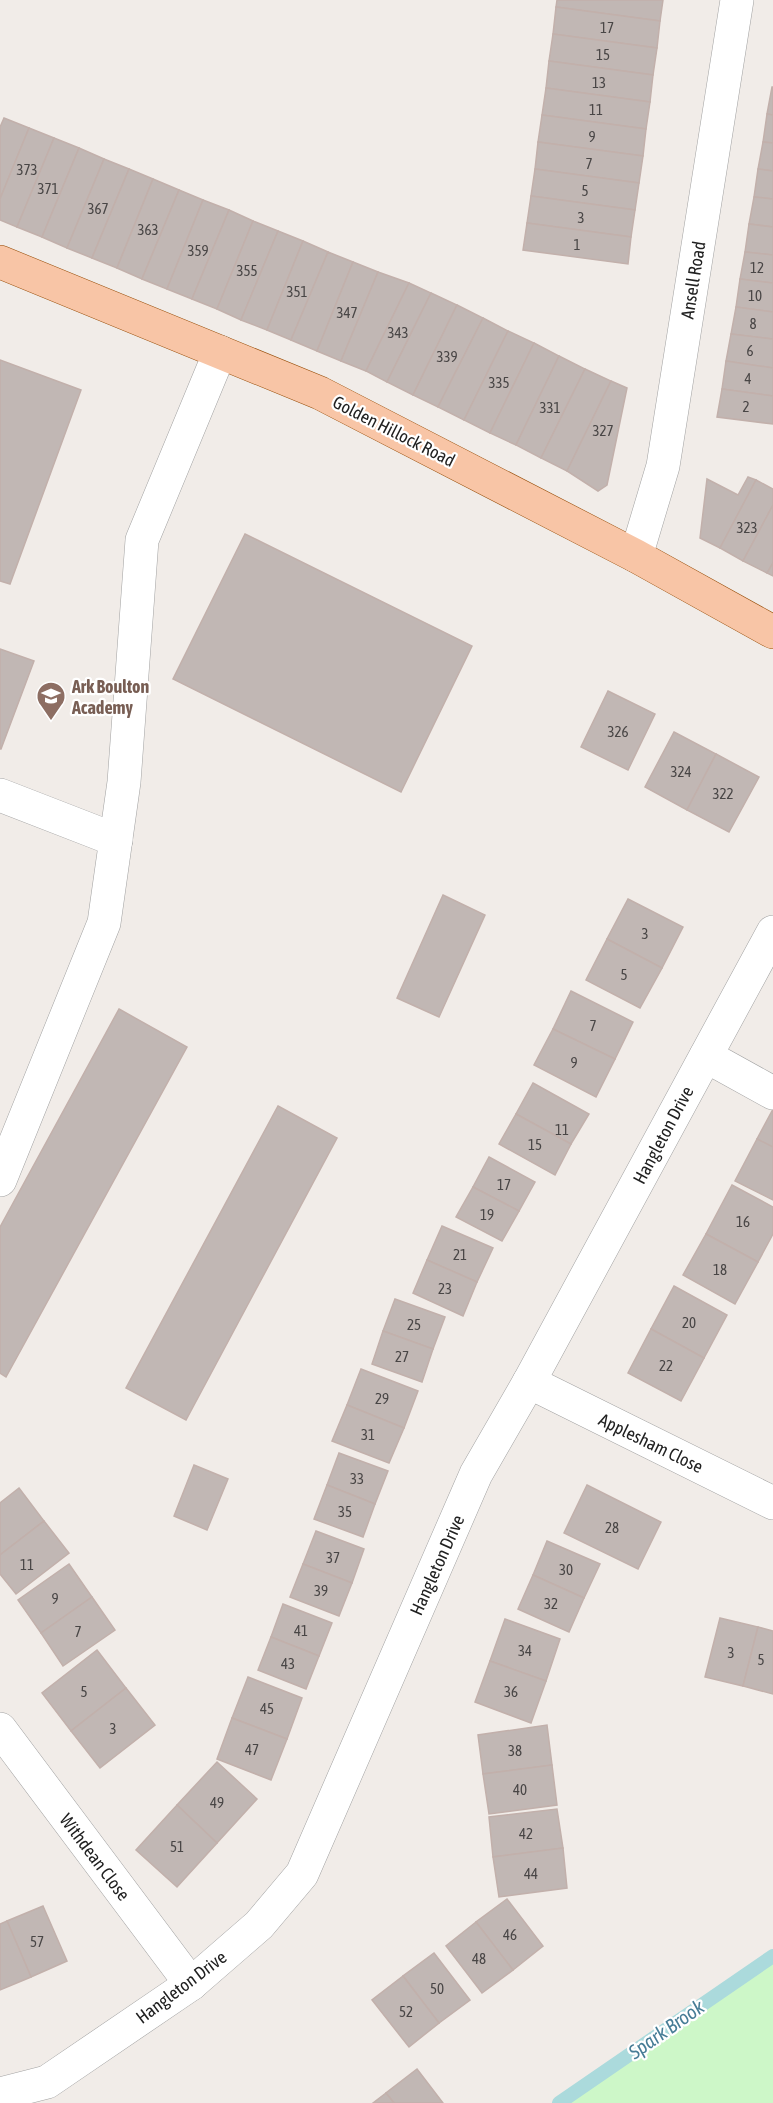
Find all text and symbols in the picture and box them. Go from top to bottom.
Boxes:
house number: 17 [600,19,614,36]
house number: 15 [596,46,610,63]
house number: 13 [592,74,606,91]
house number: 11 [589,101,603,118]
house number: 9 [588,128,596,145]
house number: 7 [585,155,593,172]
house number: 373 [16,161,38,178]
house number: 371 [37,180,59,197]
house number: 5 [581,182,589,199]
house number: 367 [87,200,109,217]
house number: 3 [577,209,585,226]
house number: 363 [137,221,159,238]
house number: 1 [573,236,581,253]
street label: Ansell Road [676,240,710,320]
house number: 359 [187,242,209,259]
house number: 12 [750,259,764,276]
house number: 355 [236,262,258,279]
house number: 351 [286,283,308,300]
house number: 10 [748,287,762,304]
house number: 347 [336,304,358,321]
house number: 8 [749,315,757,332]
house number: 343 [387,324,409,341]
house number: 6 [746,342,754,359]
house number: 339 [436,348,458,365]
house number: 4 [744,370,752,387]
house number: 335 [488,374,510,391]
street label: Golden Hillock Road [329,391,459,471]
house number: 2 [742,398,750,415]
house number: 331 [539,399,561,416]
house number: 327 [592,422,614,439]
house number: 323 [736,519,758,536]
place label: Ark Boulton Academy [71,676,149,718]
school or university icon: Ark Boulton Academy [35,680,67,722]
house number: 326 [607,723,629,740]
house number: 324 [670,763,692,780]
house number: 322 [712,785,734,802]
house number: 3 [641,925,649,942]
house number: 5 [620,966,628,983]
house number: 7 [589,1017,597,1034]
house number: 9 [570,1054,578,1071]
street label: Hangleton Drive [628,1083,698,1187]
house number: 11 [555,1121,569,1138]
house number: 15 [528,1136,542,1153]
house number: 17 [497,1176,511,1193]
house number: 19 [480,1206,494,1223]
house number: 16 [736,1213,750,1230]
house number: 21 [453,1246,467,1263]
house number: 18 [713,1261,727,1278]
house number: 23 [438,1280,452,1297]
house number: 20 [682,1314,696,1331]
house number: 25 [407,1316,421,1333]
house number: 27 [395,1348,409,1365]
house number: 22 [659,1357,673,1374]
house number: 29 [375,1390,389,1407]
street label: Applesham Close [596,1409,706,1477]
house number: 31 [361,1426,375,1443]
house number: 33 [350,1470,364,1487]
house number: 35 [338,1503,352,1520]
street label: Hangleton Drive [406,1512,468,1618]
house number: 28 [605,1519,619,1536]
house number: 37 [326,1549,340,1566]
house number: 11 [20,1556,34,1573]
house number: 30 [559,1561,573,1578]
house number: 39 [314,1582,328,1599]
house number: 9 [51,1590,59,1607]
house number: 32 [544,1595,558,1612]
house number: 41 [294,1622,308,1639]
house number: 7 [74,1623,82,1640]
house number: 34 [518,1642,532,1659]
house number: 3 [727,1644,735,1661]
house number: 5 [757,1651,765,1668]
house number: 43 [281,1655,295,1672]
house number: 5 [80,1683,88,1700]
house number: 36 [504,1683,518,1700]
house number: 45 [260,1700,274,1717]
house number: 3 [109,1720,117,1737]
house number: 47 [245,1741,259,1758]
house number: 38 [508,1742,522,1759]
house number: 40 [513,1781,527,1798]
house number: 49 [210,1794,224,1811]
street label: Withdean Close [56,1810,134,1904]
house number: 42 [519,1825,533,1842]
house number: 51 [170,1838,184,1855]
house number: 44 [524,1865,538,1882]
house number: 46 [503,1926,517,1943]
house number: 57 [30,1933,44,1950]
street label: Hangleton Drive [132,1946,230,2028]
house number: 48 [472,1950,486,1967]
house number: 50 [430,1980,444,1997]
water label: Spark Brook [623,1995,708,2064]
house number: 52 [399,2003,413,2020]

